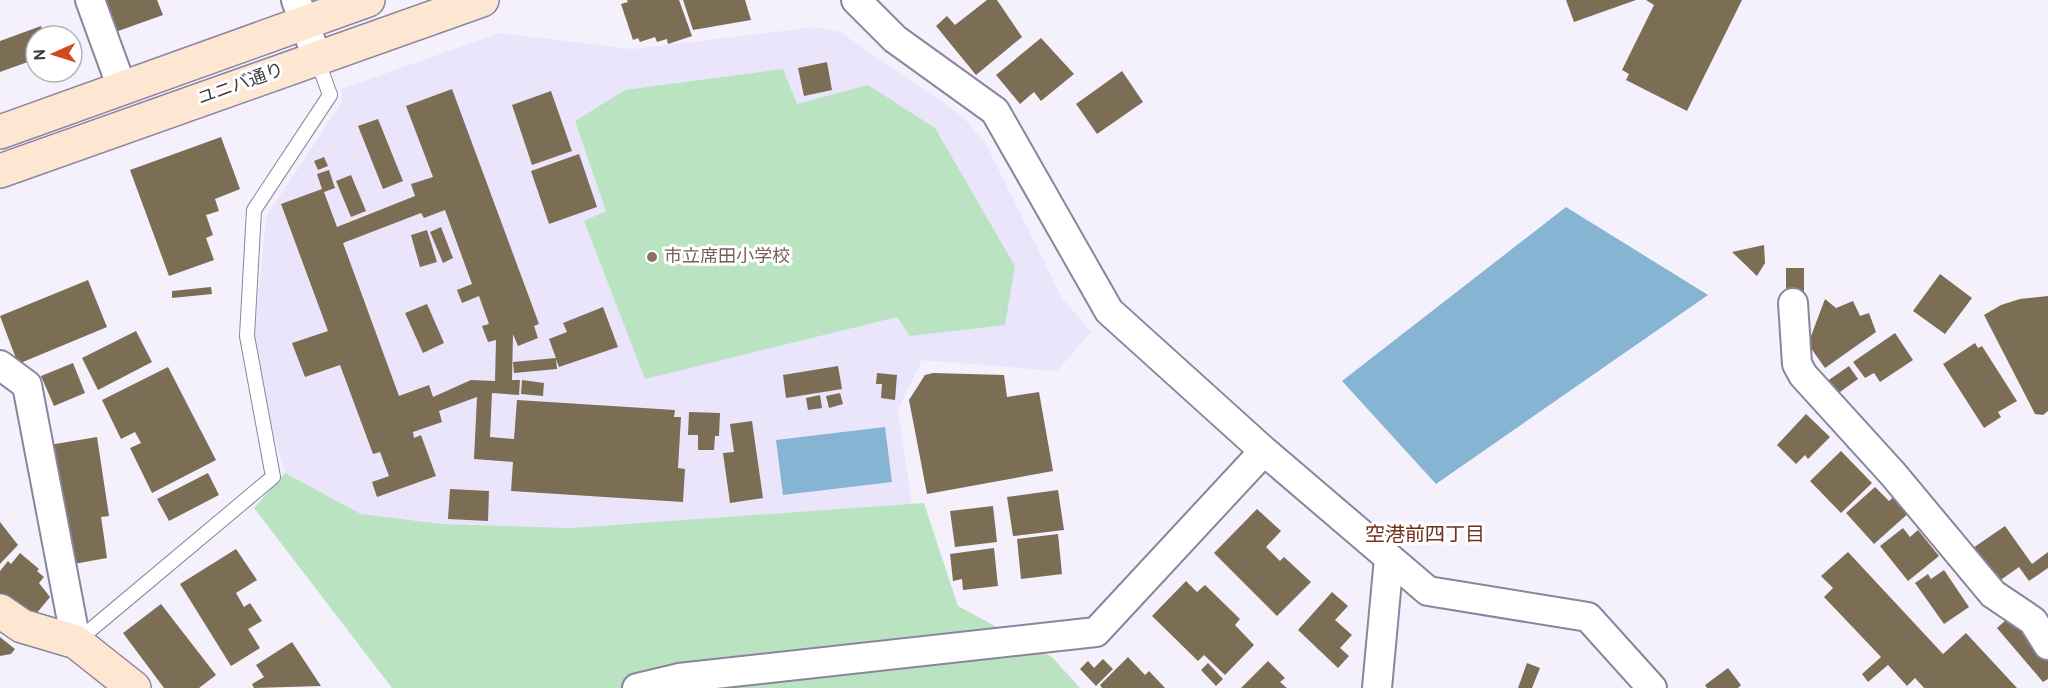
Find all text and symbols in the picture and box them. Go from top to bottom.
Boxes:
north arrow [24,24,84,84]
text: N [31,48,51,61]
street label: ユニバ通り [195,59,287,111]
place label: 市立席田小学校 [664,246,790,269]
marker: 市立席田小学校 [645,250,659,264]
district label: 空港前四丁目 [1365,523,1485,549]

